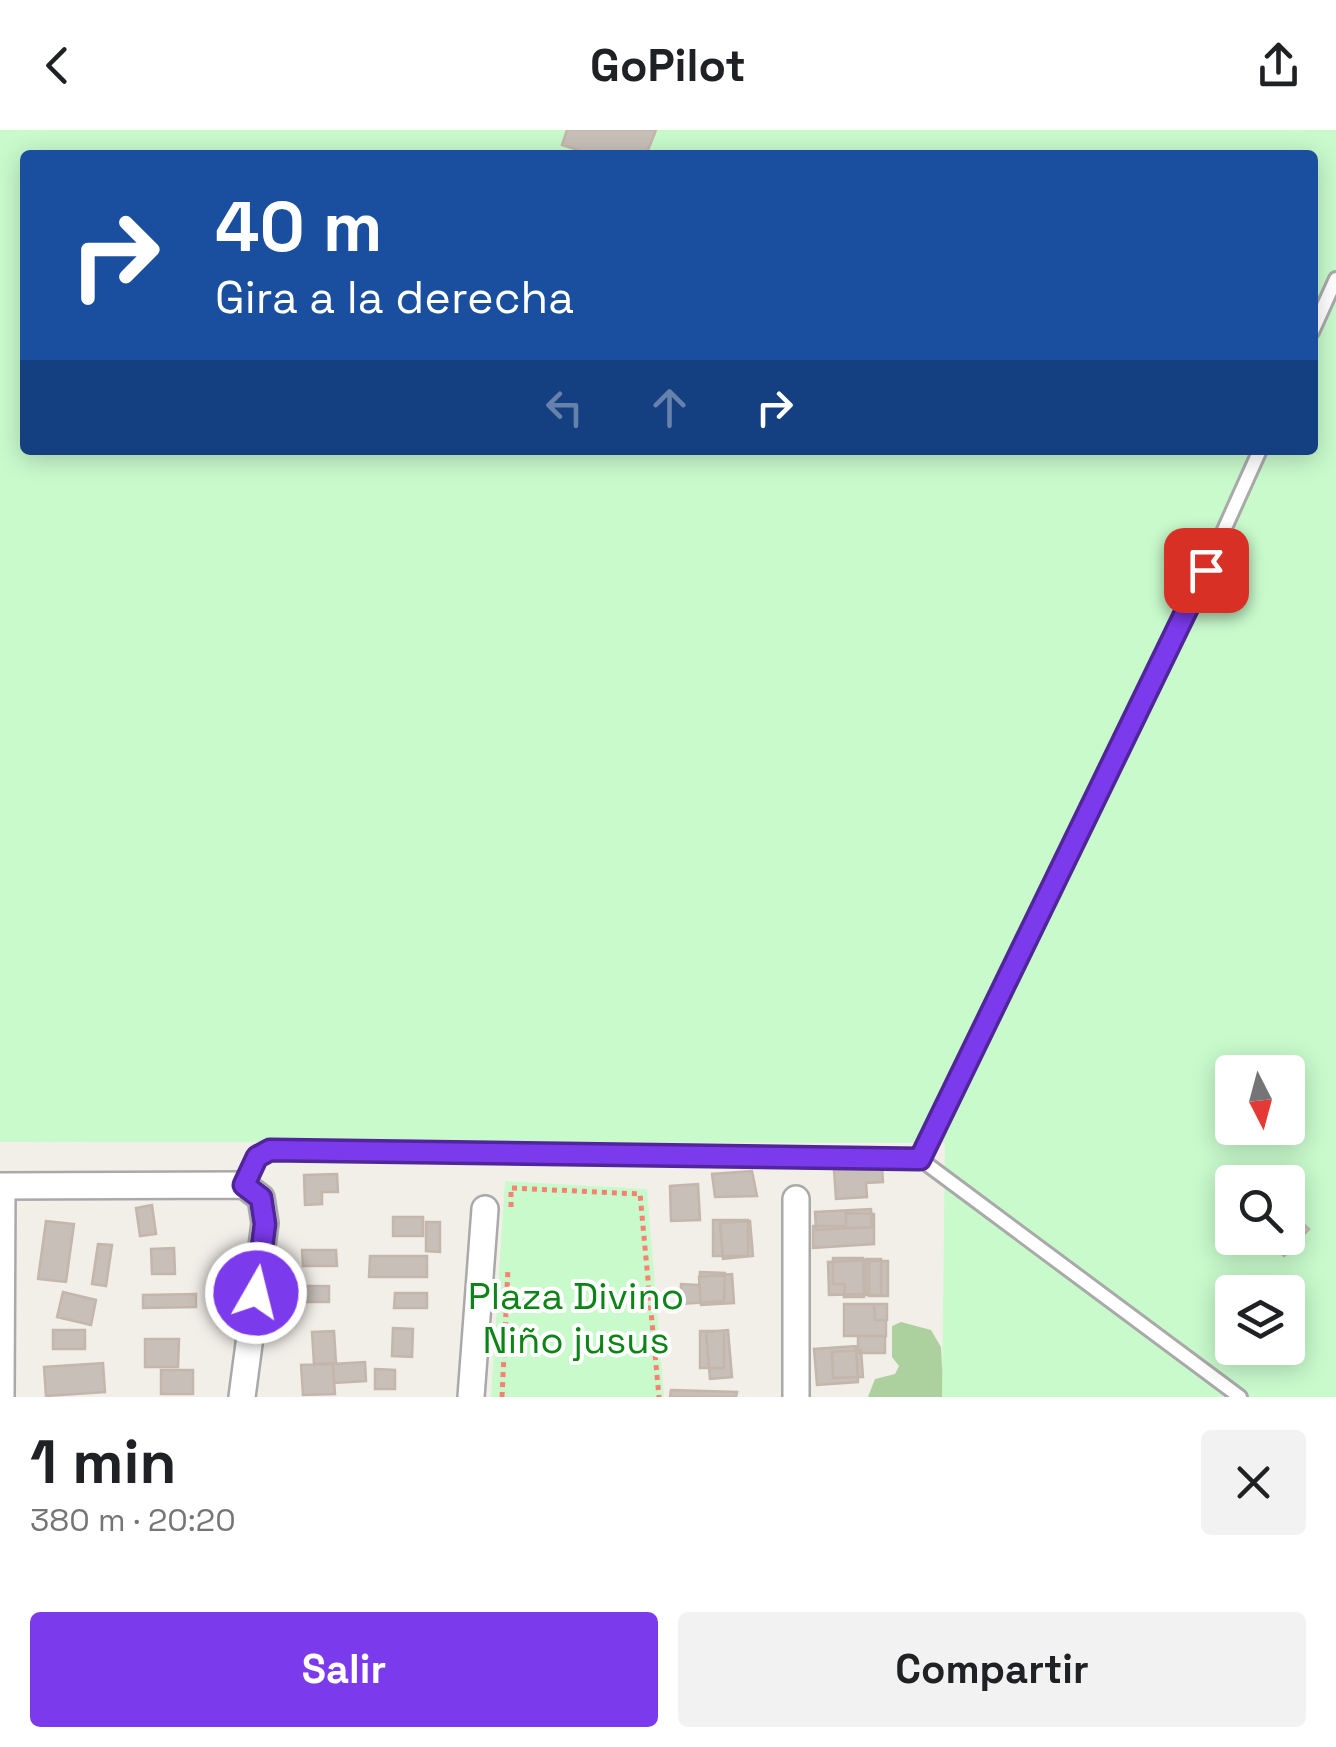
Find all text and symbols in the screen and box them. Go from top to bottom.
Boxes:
text: GoPilot [590,37,746,94]
icon: back [30,38,85,93]
icon: share [1251,38,1306,93]
text: 40 m [215,182,382,271]
icon: right [50,190,180,320]
text: Gira a la derecha [215,269,574,326]
icon: left [537,380,592,435]
icon: ahead [642,380,697,435]
icon: right [747,380,802,435]
pin [1164,528,1249,613]
icon: arrive [1179,543,1234,598]
north arrow [1215,1055,1305,1145]
map controls [1215,1055,1305,1365]
button: search [1215,1165,1305,1255]
position arrow [204,1241,308,1345]
park label: Plaza Divino Niño jusus [468,1272,684,1364]
button: layers [1215,1275,1305,1365]
text: 1 min [30,1424,177,1501]
button: close [1201,1430,1306,1535]
text: 380 m · 20:20 [30,1500,236,1540]
button: Salir [30,1612,658,1727]
button: Compartir [678,1612,1306,1727]

